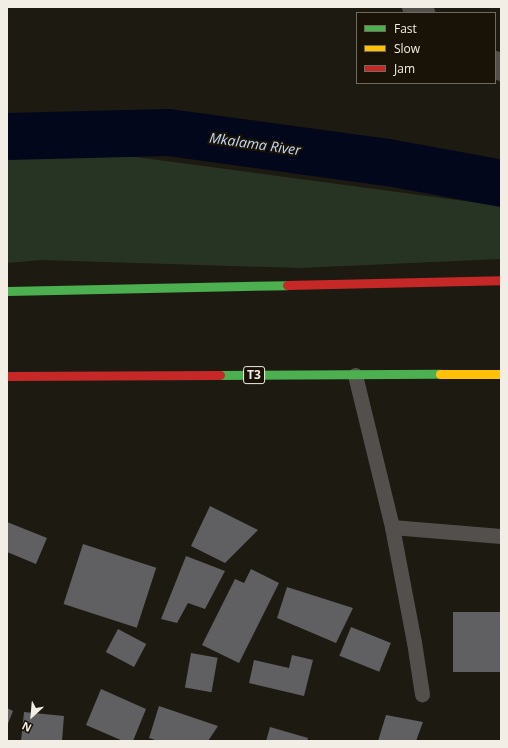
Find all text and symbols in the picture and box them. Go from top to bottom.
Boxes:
legend [356,12,496,84]
text: Fast [394,20,417,37]
text: Slow [394,40,420,57]
text: Jam [394,60,415,77]
water label: Mkalama River [208,129,302,159]
road number: T3 [243,365,265,385]
north arrow [12,696,52,736]
text: N [19,719,34,736]

